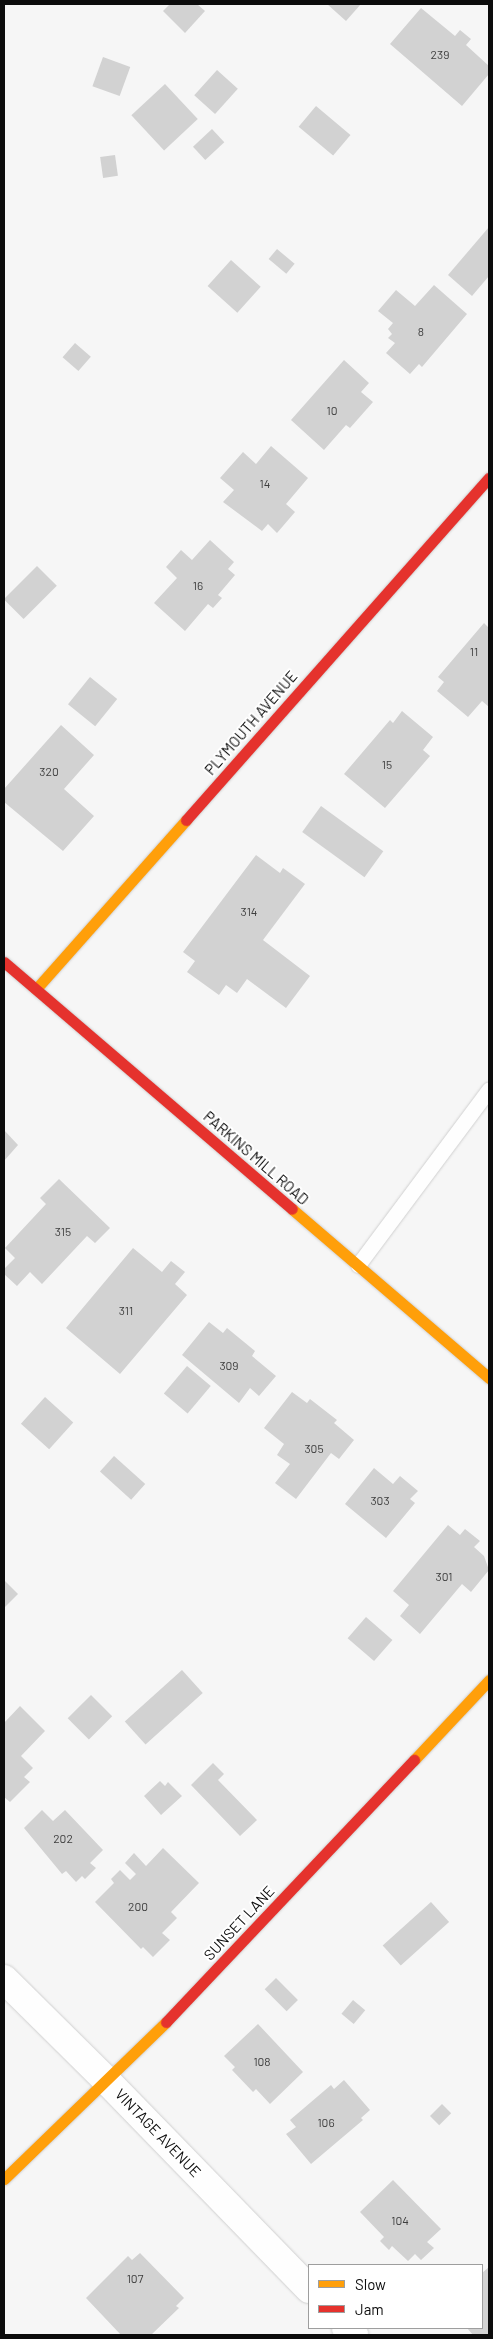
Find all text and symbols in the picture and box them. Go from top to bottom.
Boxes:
house number: 239 [431,48,449,62]
house number: 8 [418,325,424,339]
house number: 10 [327,404,337,418]
house number: 14 [260,477,270,491]
house number: 16 [193,579,203,593]
house number: 11 [470,645,478,659]
street label: PLYMOUTH AVENUE [201,667,301,779]
house number: 15 [382,758,392,772]
house number: 320 [39,765,59,779]
house number: 314 [241,905,257,919]
street label: PARKINS MILL ROAD [200,1107,312,1209]
house number: 315 [55,1225,71,1239]
house number: 311 [119,1304,133,1318]
house number: 309 [219,1359,239,1373]
house number: 305 [304,1442,324,1456]
house number: 303 [370,1494,390,1508]
house number: 301 [436,1570,452,1584]
house number: 202 [53,1832,73,1846]
street label: SUNSET LANE [200,1882,278,1964]
house number: 200 [128,1900,148,1914]
house number: 108 [253,2055,271,2069]
street label: VINTAGE AVENUE [111,2085,205,2181]
house number: 106 [317,2116,335,2130]
house number: 104 [391,2214,409,2228]
legend [308,2264,483,2329]
house number: 107 [127,2272,143,2286]
text: Slow [355,2275,386,2293]
text: Jam [355,2300,384,2318]

